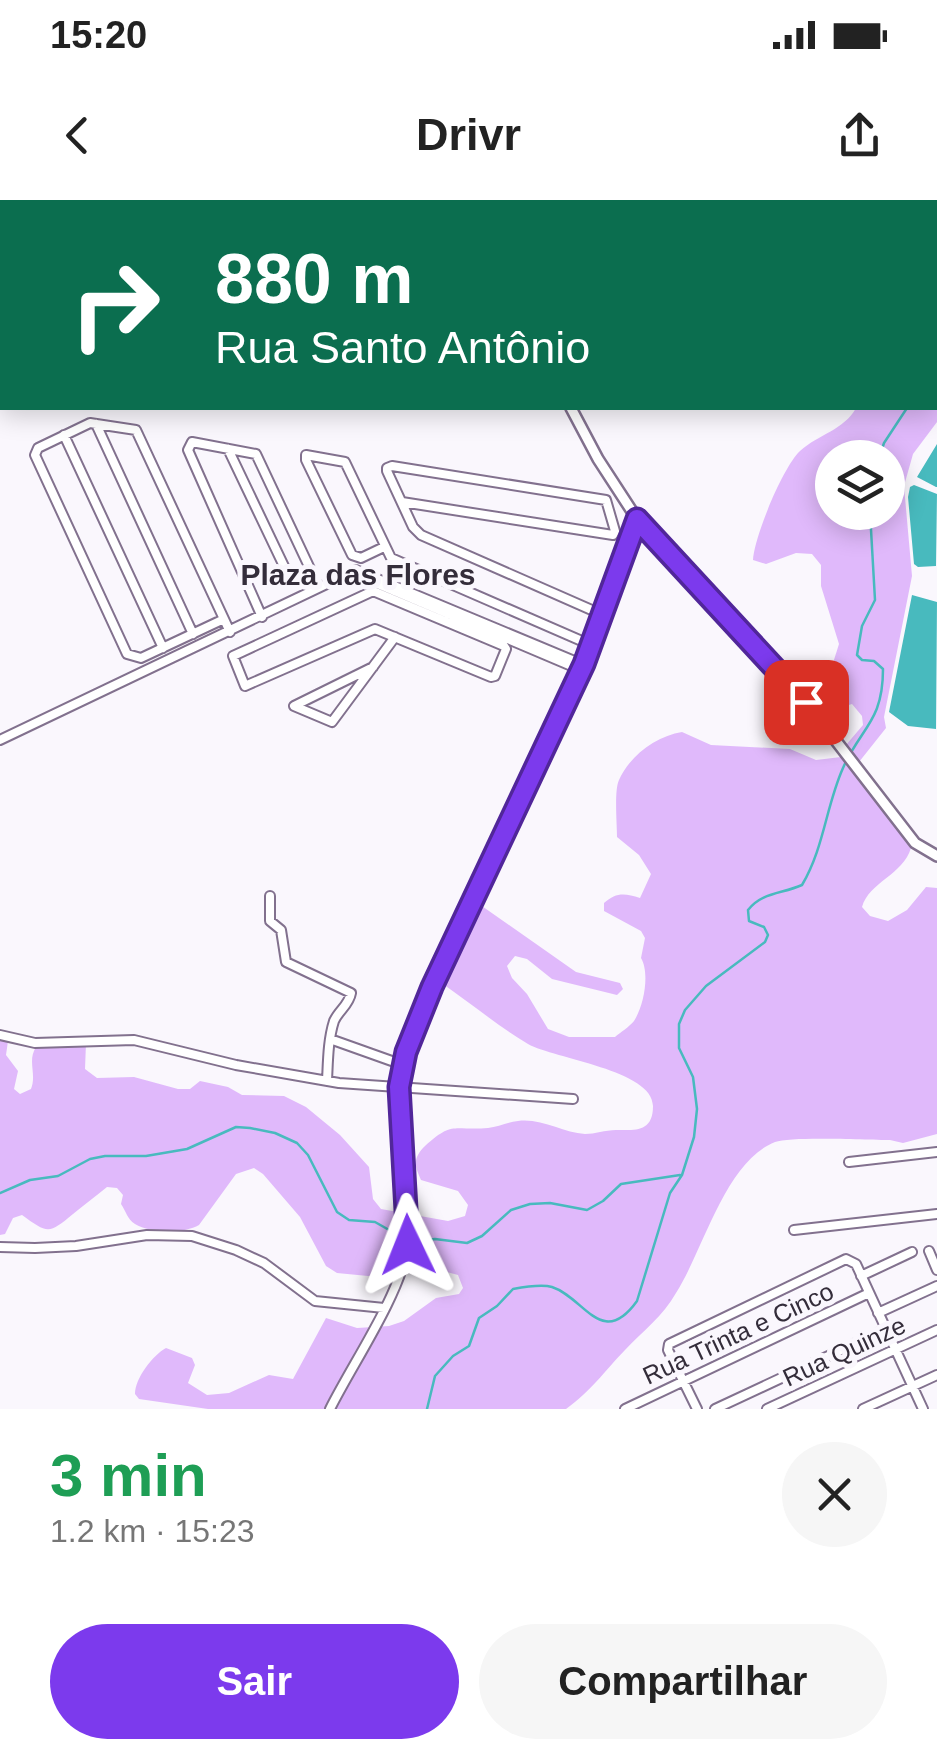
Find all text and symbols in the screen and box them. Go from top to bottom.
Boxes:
text: 15:20 [50,14,147,56]
icon: back [50,108,105,163]
icon: share [832,108,887,163]
text: Drivr [416,109,521,160]
icon: right [50,240,180,370]
text: 880 m [215,240,413,318]
text: Rua Santo Antônio [215,322,590,373]
map controls [815,440,905,530]
button: layers [815,440,905,530]
district label: Plaza das Flores [240,558,476,591]
pin [764,660,849,745]
icon: arrive [779,675,834,730]
position arrow [356,1193,460,1297]
street label: Rua Trinta e Cinco [638,1277,838,1389]
street label: Rua Quinze [778,1310,910,1392]
text: 3 min [50,1442,207,1509]
button: close [782,1442,887,1547]
text: 1.2 km · 15:23 [50,1513,255,1549]
button: Sair [50,1624,459,1739]
button: Compartilhar [479,1624,887,1739]

